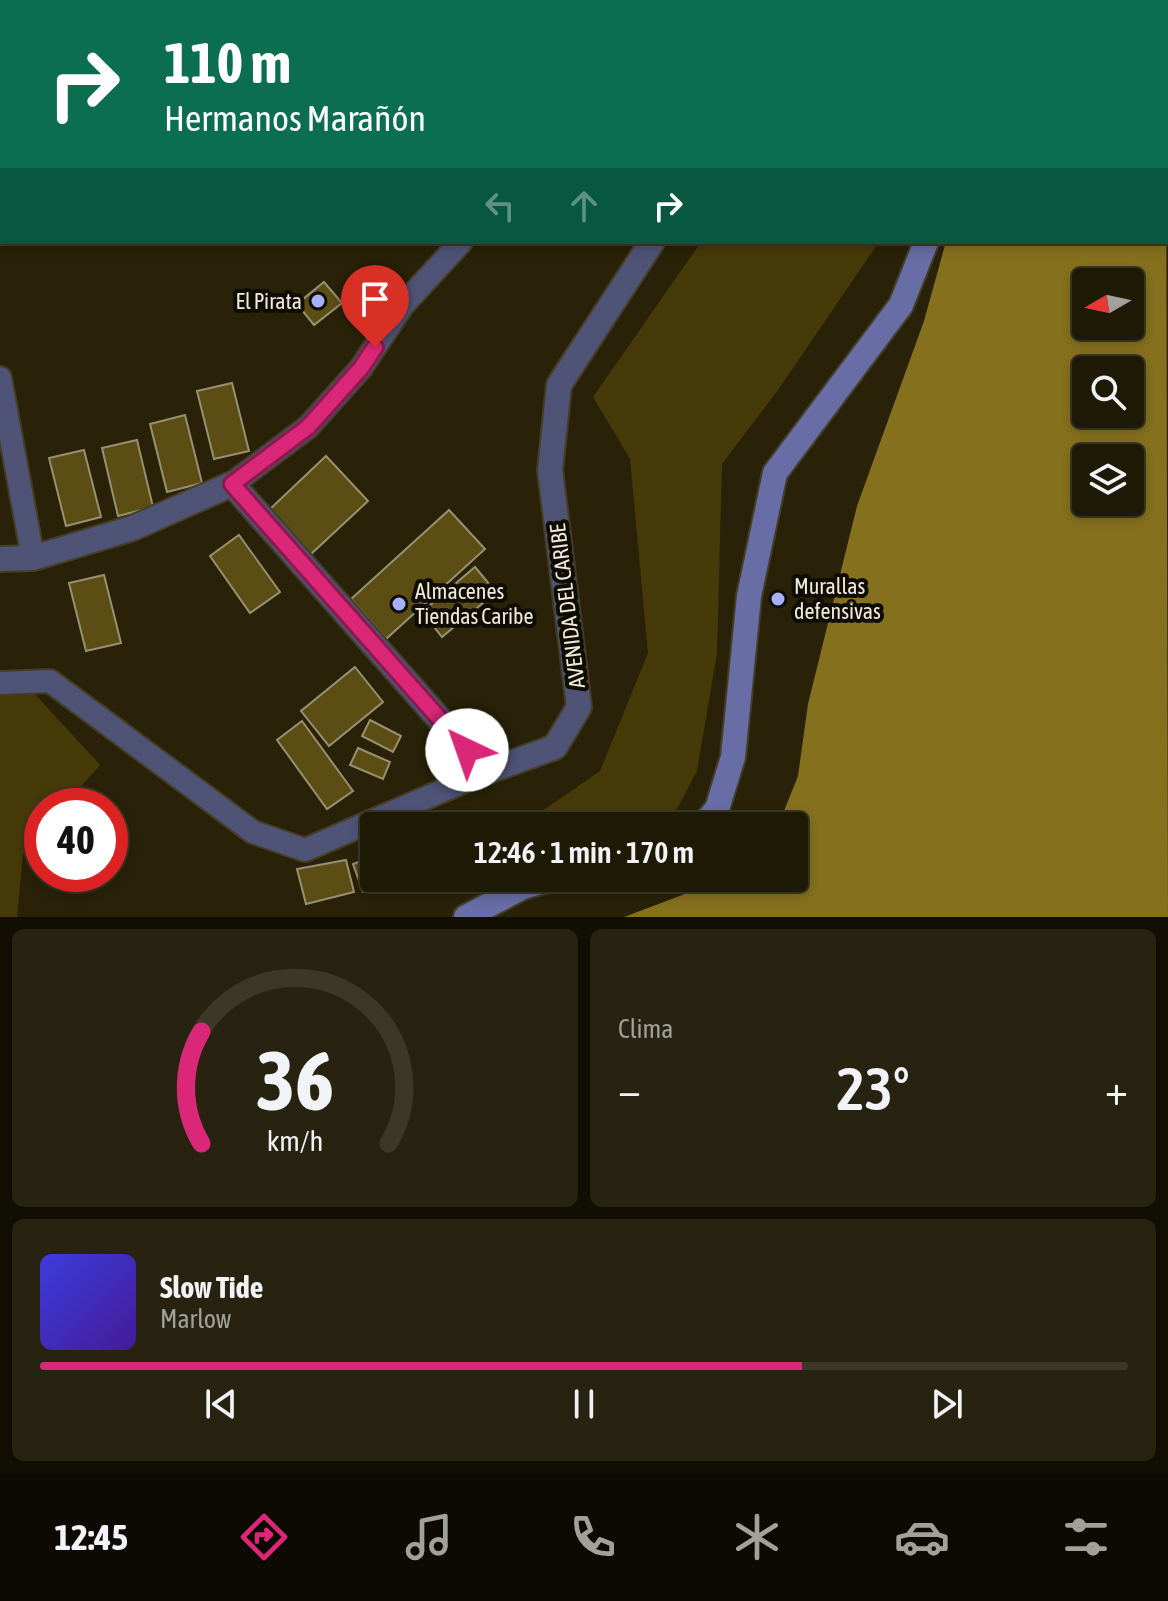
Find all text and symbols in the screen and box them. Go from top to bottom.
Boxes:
text: 110 m [164,31,291,95]
icon: right [32,32,136,136]
text: Hermanos Marañón [164,97,426,139]
icon: left [478,184,522,228]
icon: ahead [562,184,606,228]
icon: right [646,184,690,228]
pin [341,265,409,347]
north arrow [1072,268,1144,340]
map controls [1072,268,1144,516]
icon: arrive [353,277,397,321]
place label: El Pirata [236,288,302,314]
marker: El Pirata [309,292,327,310]
button: search [1072,356,1144,428]
button: layers [1072,444,1144,516]
street label: AVENIDA DEL CARIBE [544,522,590,690]
place label: Murallas defensivas [794,573,881,624]
place label: Almacenes Tiendas Caribe [415,578,533,629]
marker: Murallas defensivas [769,590,787,608]
marker: Almacenes Tiendas Caribe [390,595,408,613]
position arrow [425,708,509,792]
speed limit sign: 40 [24,788,128,892]
text: 12:46 · 1 min · 170 m [474,835,694,869]
text: Clima [618,1014,673,1044]
text: 36 [256,1032,334,1128]
text: 23° [837,1054,909,1123]
text: − [618,1064,641,1114]
text: + [1105,1064,1128,1114]
text: km/h [267,1124,323,1157]
text: Slow Tide [160,1270,263,1304]
text: Marlow [160,1304,231,1334]
icon: previous [199,1382,243,1426]
icon: pause [562,1382,606,1426]
icon: next [925,1382,969,1426]
icon: directions [236,1509,292,1565]
icon: music [401,1509,457,1565]
icon: phone [565,1509,621,1565]
icon: climate [729,1509,785,1565]
icon: car [894,1509,950,1565]
icon: filters [1058,1509,1114,1565]
text: 12:45 [54,1516,128,1558]

